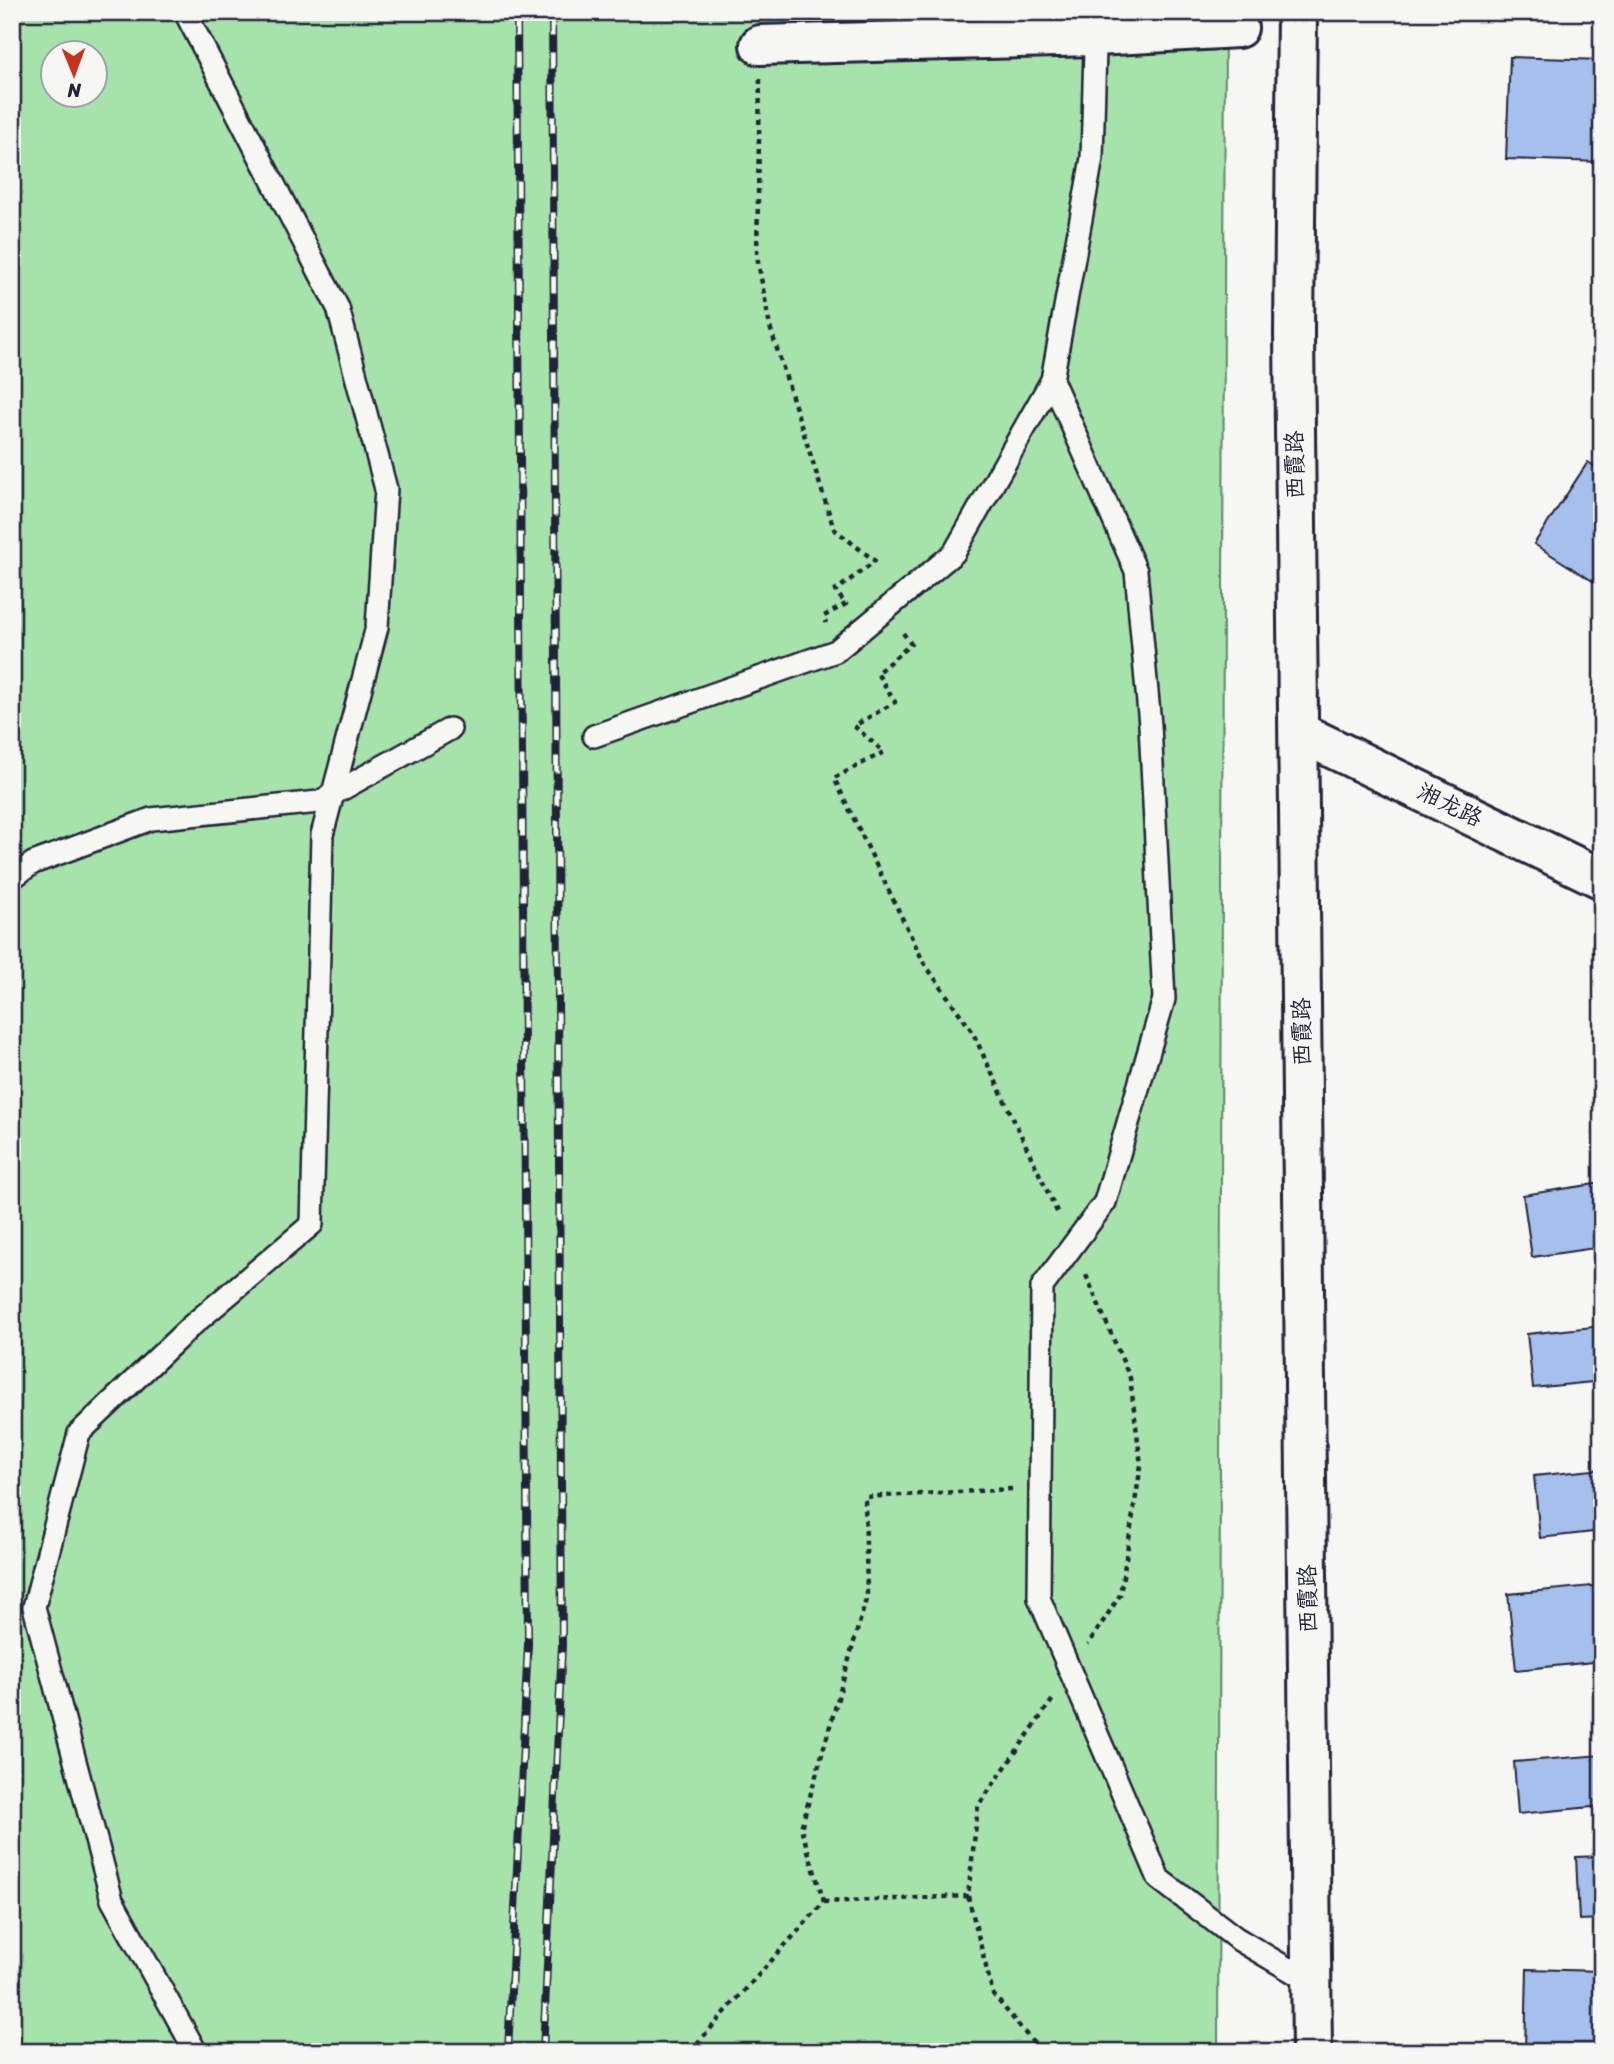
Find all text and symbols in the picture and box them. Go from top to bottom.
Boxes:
north arrow [38,38,108,108]
text: N [67,74,82,107]
street label: 西霞路 [1274,430,1316,500]
street label: 湘龙路 [1410,771,1490,839]
street label: 西霞路 [1281,997,1323,1067]
street label: 西霞路 [1287,1564,1329,1634]

